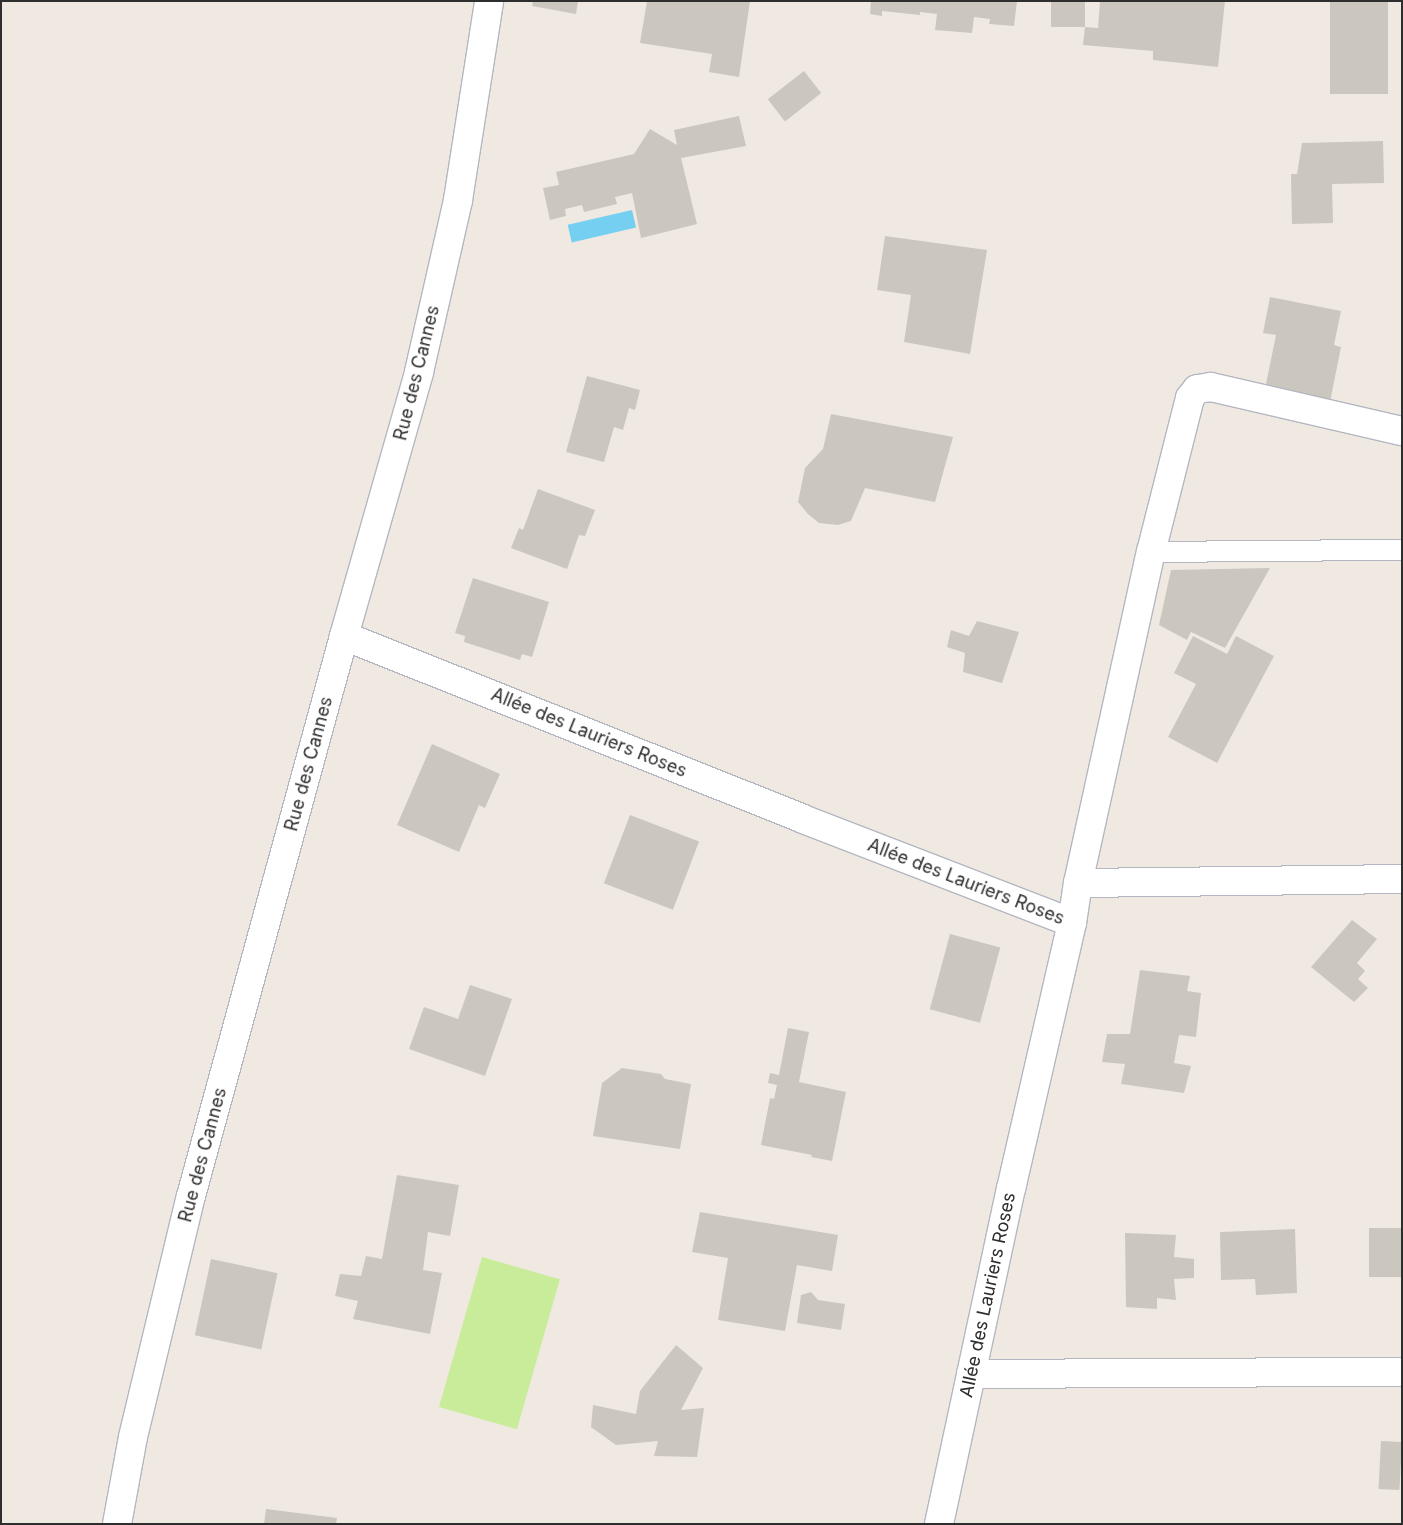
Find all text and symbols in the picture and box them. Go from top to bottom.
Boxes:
street label: Rue des Cannes [390,303,444,443]
street label: Allée des Lauriers Roses [488,684,690,782]
street label: Rue des Cannes [281,694,337,834]
street label: Allée des Lauriers Roses [865,834,1067,930]
street label: Rue des Cannes [175,1085,231,1225]
street label: Allée des Lauriers Roses [956,1191,1020,1399]

